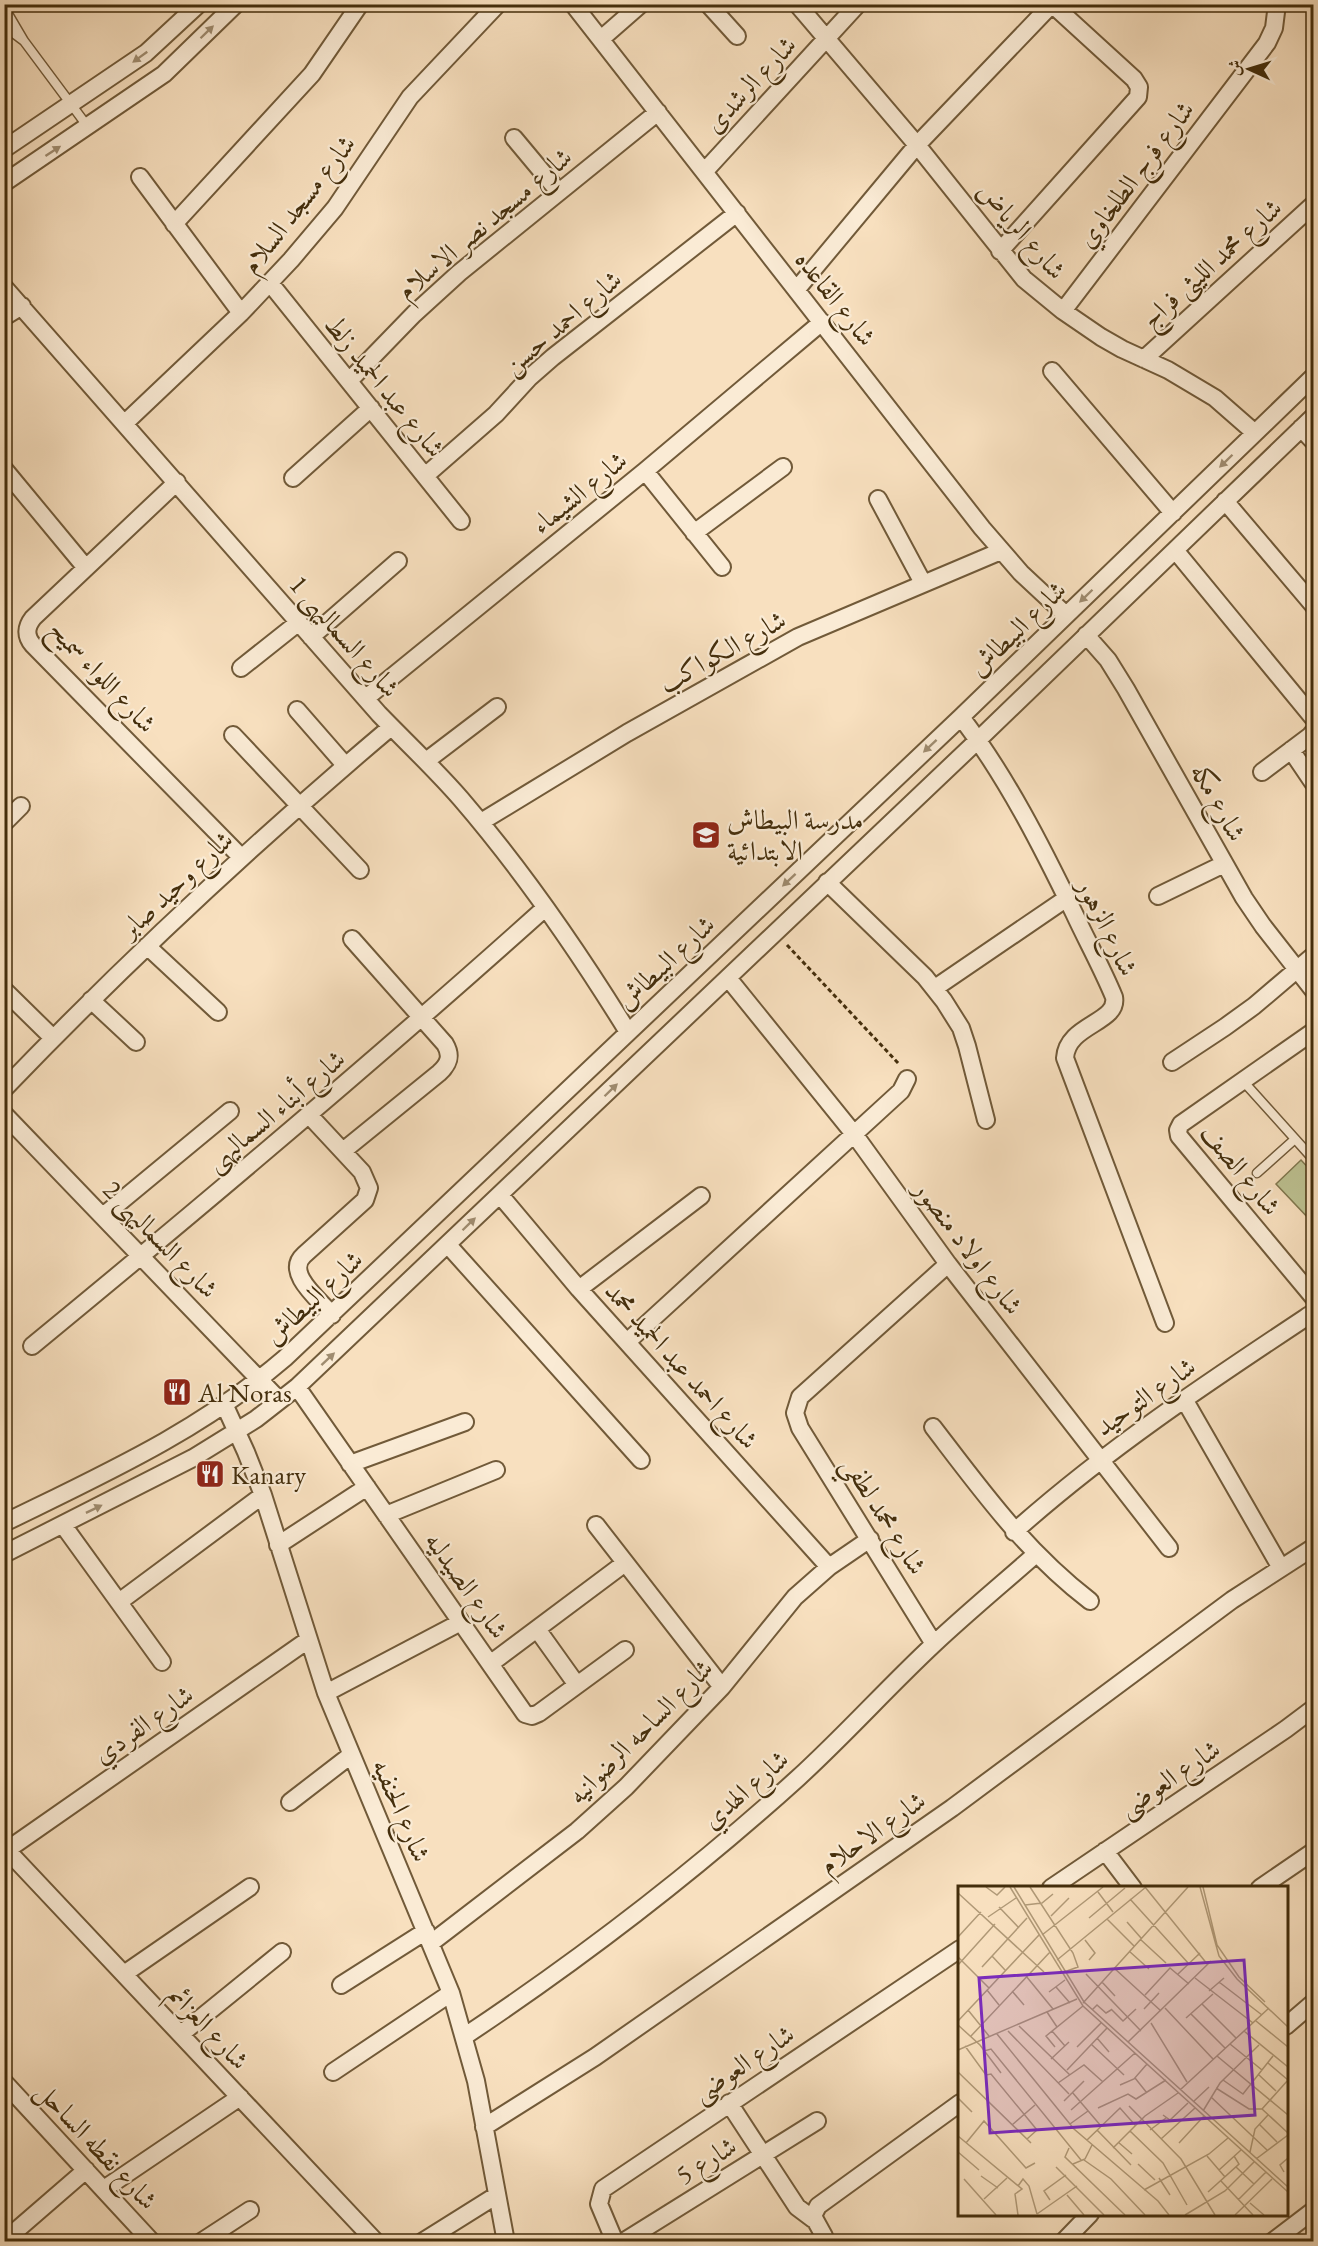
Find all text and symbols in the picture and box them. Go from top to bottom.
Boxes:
one-way arrow [200,25,215,39]
street label: شارع الرشدى [696,28,808,143]
north arrow [1219,39,1279,99]
one-way arrow [132,51,148,63]
text: ش [1224,59,1246,77]
street label: شارع فرج الطلخاوي [1068,93,1207,259]
street label: شارع مسجد السلام [233,127,368,284]
street label: شارع مسجد نصر الاسلام [389,139,583,311]
one-way arrow [45,145,62,156]
street label: شارع الرياض [966,174,1074,290]
street label: شارع محمد الليثى فراج [1133,190,1294,341]
street label: شارع القاعده [784,243,884,356]
street label: شارع احمد حسن [495,262,632,386]
street label: شارع عبد الحميد زلط [313,307,453,468]
street label: شارع الشيماء [524,443,637,545]
one-way arrow [1220,453,1234,467]
street label: شارع السماليهى 1 [278,567,408,708]
street label: شارع البيطاش [960,572,1077,687]
one-way arrow [1079,589,1094,602]
street label: شارع الكواكب [652,602,794,705]
street label: شارع اللواء سميح [36,612,164,745]
one-way arrow [923,739,938,753]
street label: شارع مكه [1179,757,1255,850]
place label: مدرسة البيطاش الابتدائية [727,802,864,868]
school or university icon: مدرسة البيطاش الابتدائية [690,819,722,851]
street label: شارع وحيد صابر [109,822,244,951]
street label: شارع الزهور [1064,870,1147,984]
one-way arrow [781,873,796,887]
street label: شارع البيطاش [608,907,726,1021]
street label: شارع أبناء السماليهى [197,1040,356,1183]
one-way arrow [603,1083,617,1097]
street label: شارع الصف [1189,1115,1289,1226]
street label: شارع اولاد منصور [901,1170,1031,1325]
street label: شارع السماليهى 2 [92,1172,226,1309]
one-way arrow [462,1217,477,1231]
street label: شارع البيطاش [256,1242,374,1356]
street label: شارع احمد عبد الحميد محمد [594,1274,767,1460]
street label: شارع التوحيد [1088,1348,1205,1448]
one-way arrow [320,1353,335,1366]
place label: Al Noras [197,1375,292,1410]
restaurant icon: Al Noras [161,1376,193,1408]
street label: شارع محمد لطفي [827,1449,935,1586]
place label: Kanary [231,1457,306,1492]
restaurant icon: Kanary [194,1458,226,1490]
one-way arrow [86,1504,103,1513]
street label: شارع الصيدليه [413,1525,517,1648]
street label: شارع الساحه الرضوانيه [560,1651,724,1815]
street label: شارع الفردي [86,1677,203,1775]
street label: شارع العوضى [1111,1731,1230,1829]
street label: شارع الهدي [694,1742,799,1840]
street label: شارع الحنفيه [360,1753,439,1869]
street label: شارع الاحلام [812,1782,936,1886]
inset map [958,1886,1288,2216]
street label: شارع العزائم [156,1977,257,2081]
street label: شارع العوضى [685,2016,804,2114]
street label: شارع نقطه الساحل [25,2073,166,2220]
street label: شارع 5 [669,2128,746,2196]

